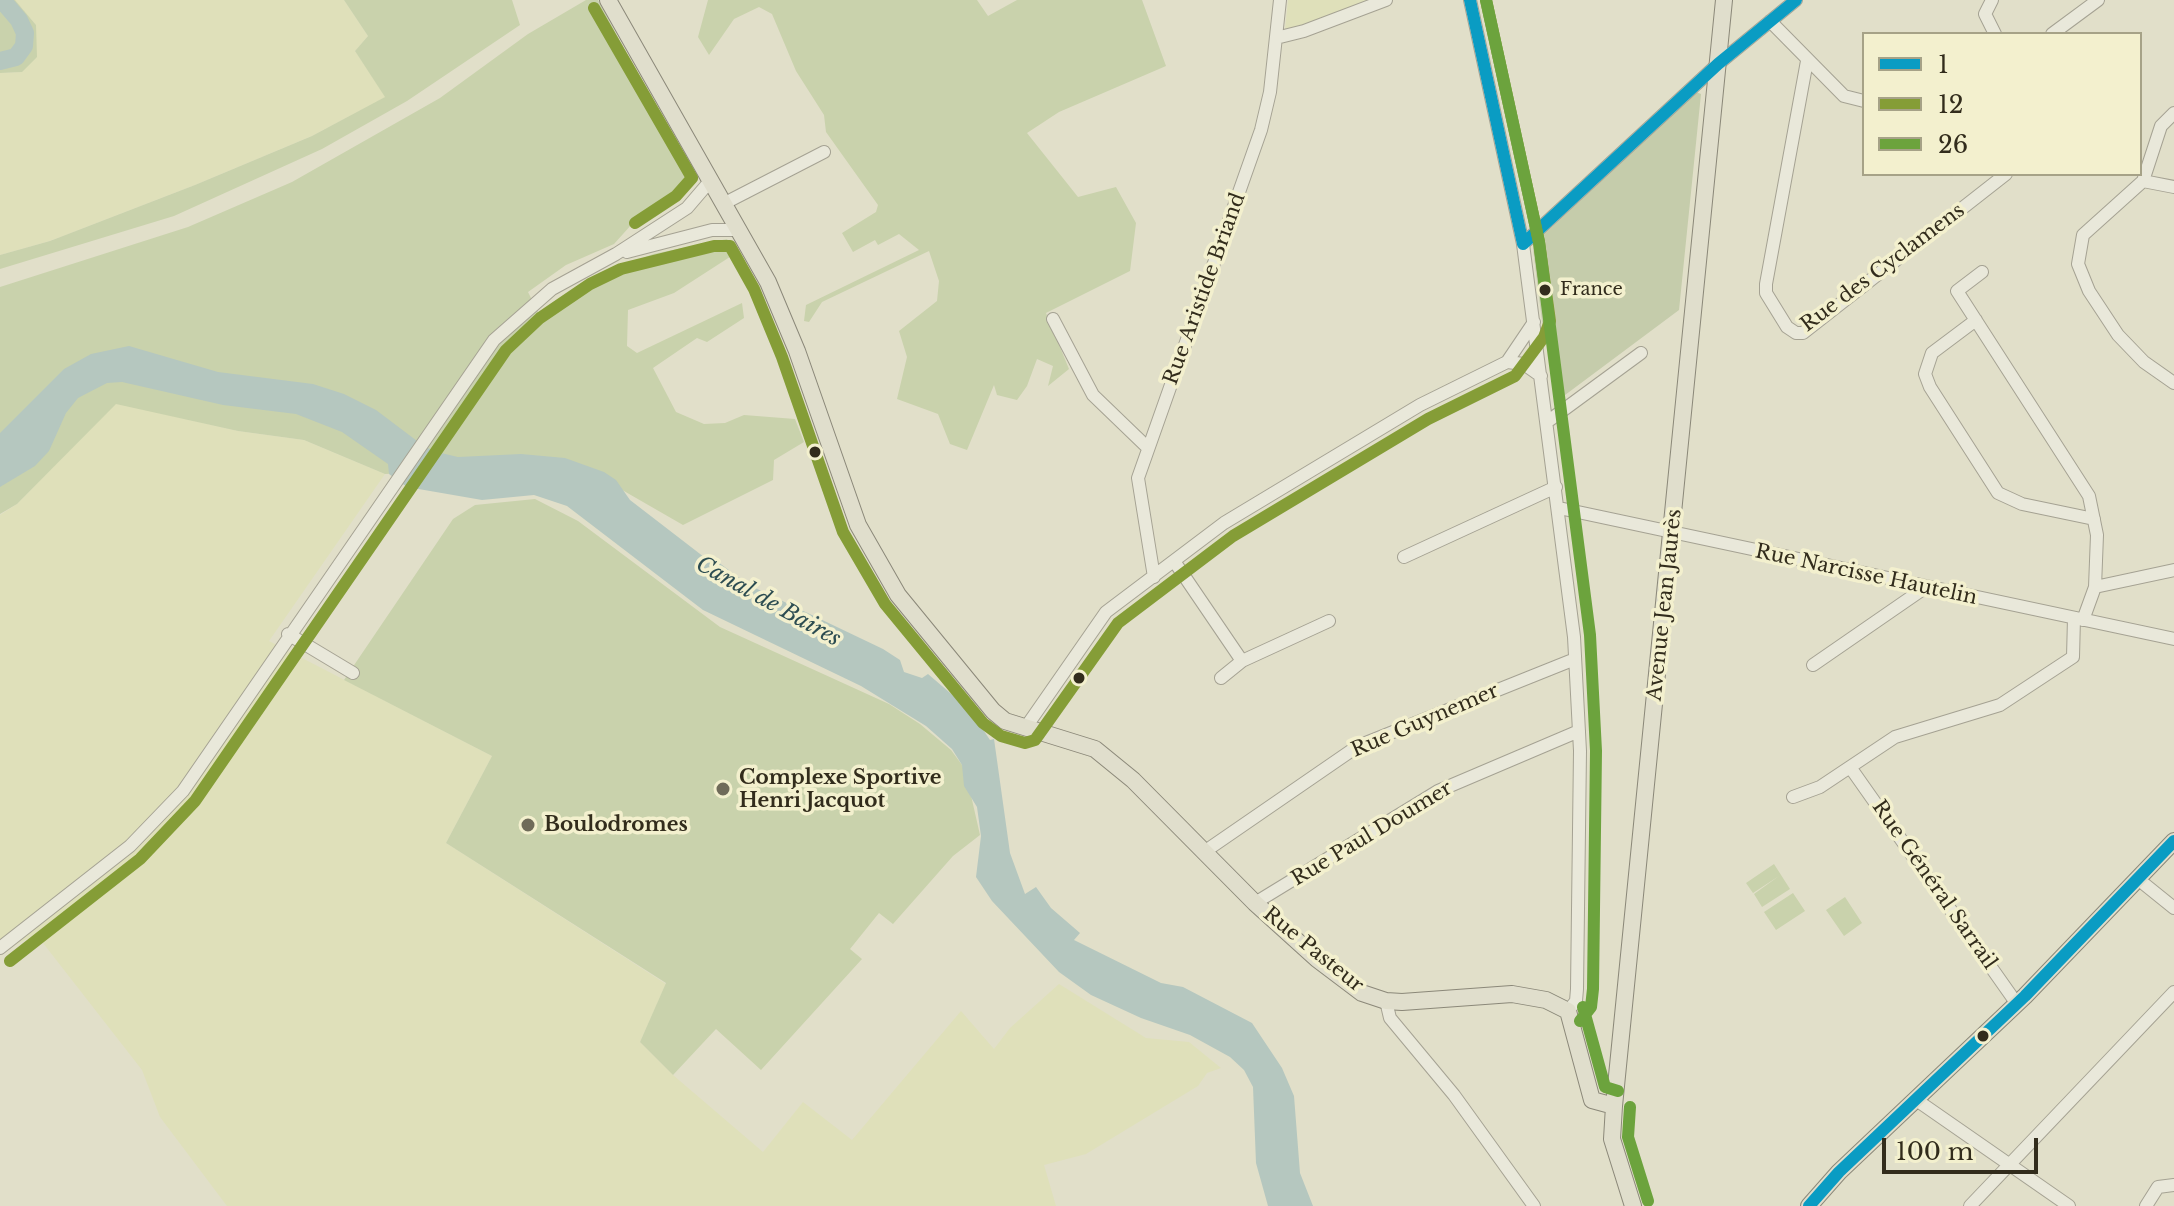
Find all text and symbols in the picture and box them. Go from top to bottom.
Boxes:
legend [1862,32,2142,176]
text: 1 [1938,50,1949,79]
text: 12 [1938,90,1964,119]
text: 26 [1938,130,1968,159]
street label: Rue Aristide Briand [1159,190,1251,388]
street label: Rue des Cyclamens [1796,199,1970,337]
place label: France [1560,279,1623,301]
marker: France [1537,282,1553,298]
unlabelled marker [807,444,823,460]
street label: Avenue Jean Jaurès [1643,508,1687,702]
street label: Rue Narcisse Hautelin [1753,540,1979,610]
water label: Canal de Baires [691,551,845,653]
unlabelled marker [1071,670,1087,686]
street label: Rue Guynemer [1348,679,1502,763]
place label: Complexe Sportive Henri Jacquot [739,766,941,813]
street label: Rue Paul Doumer [1287,777,1457,891]
marker: Complexe Sportive Henri Jacquot [714,780,732,798]
street label: Rue Général Sarrail [1867,796,2001,974]
place label: Boulodromes [544,813,688,837]
marker: Boulodromes [519,816,537,834]
street label: Rue Pasteur [1258,902,1368,998]
unlabelled marker [1975,1028,1991,1044]
scale bar [1886,1122,2042,1172]
text: 100 m [1896,1137,1974,1166]

